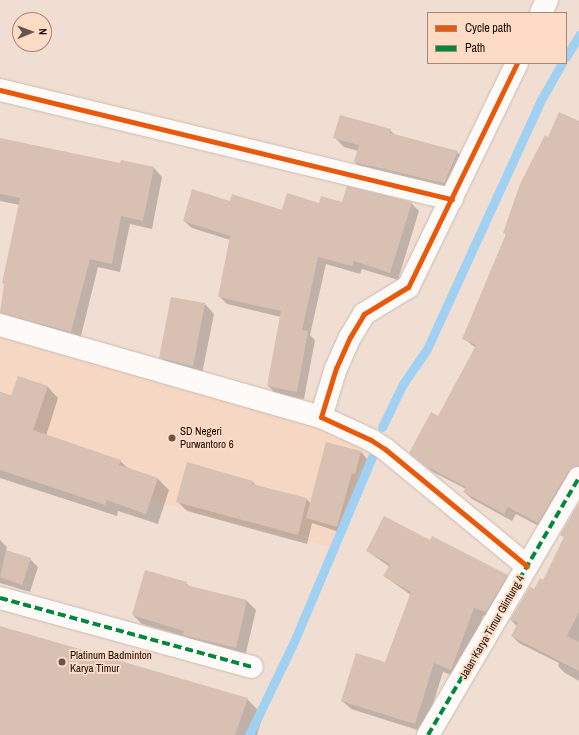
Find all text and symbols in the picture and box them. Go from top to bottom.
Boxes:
north arrow [12,12,52,52]
legend [427,12,567,64]
text: Cycle path [465,20,512,36]
text: N [36,28,50,35]
text: Path [465,40,485,56]
place label: SD Negeri Purwantoro 6 [180,425,234,451]
marker: SD Negeri Purwantoro 6 [167,433,177,443]
street label: Jalan Karya Timur Glintung 4 [457,573,527,681]
place label: Platinum Badminton Karya Timur [70,649,152,675]
marker: Platinum Badminton Karya Timur [57,657,67,667]

